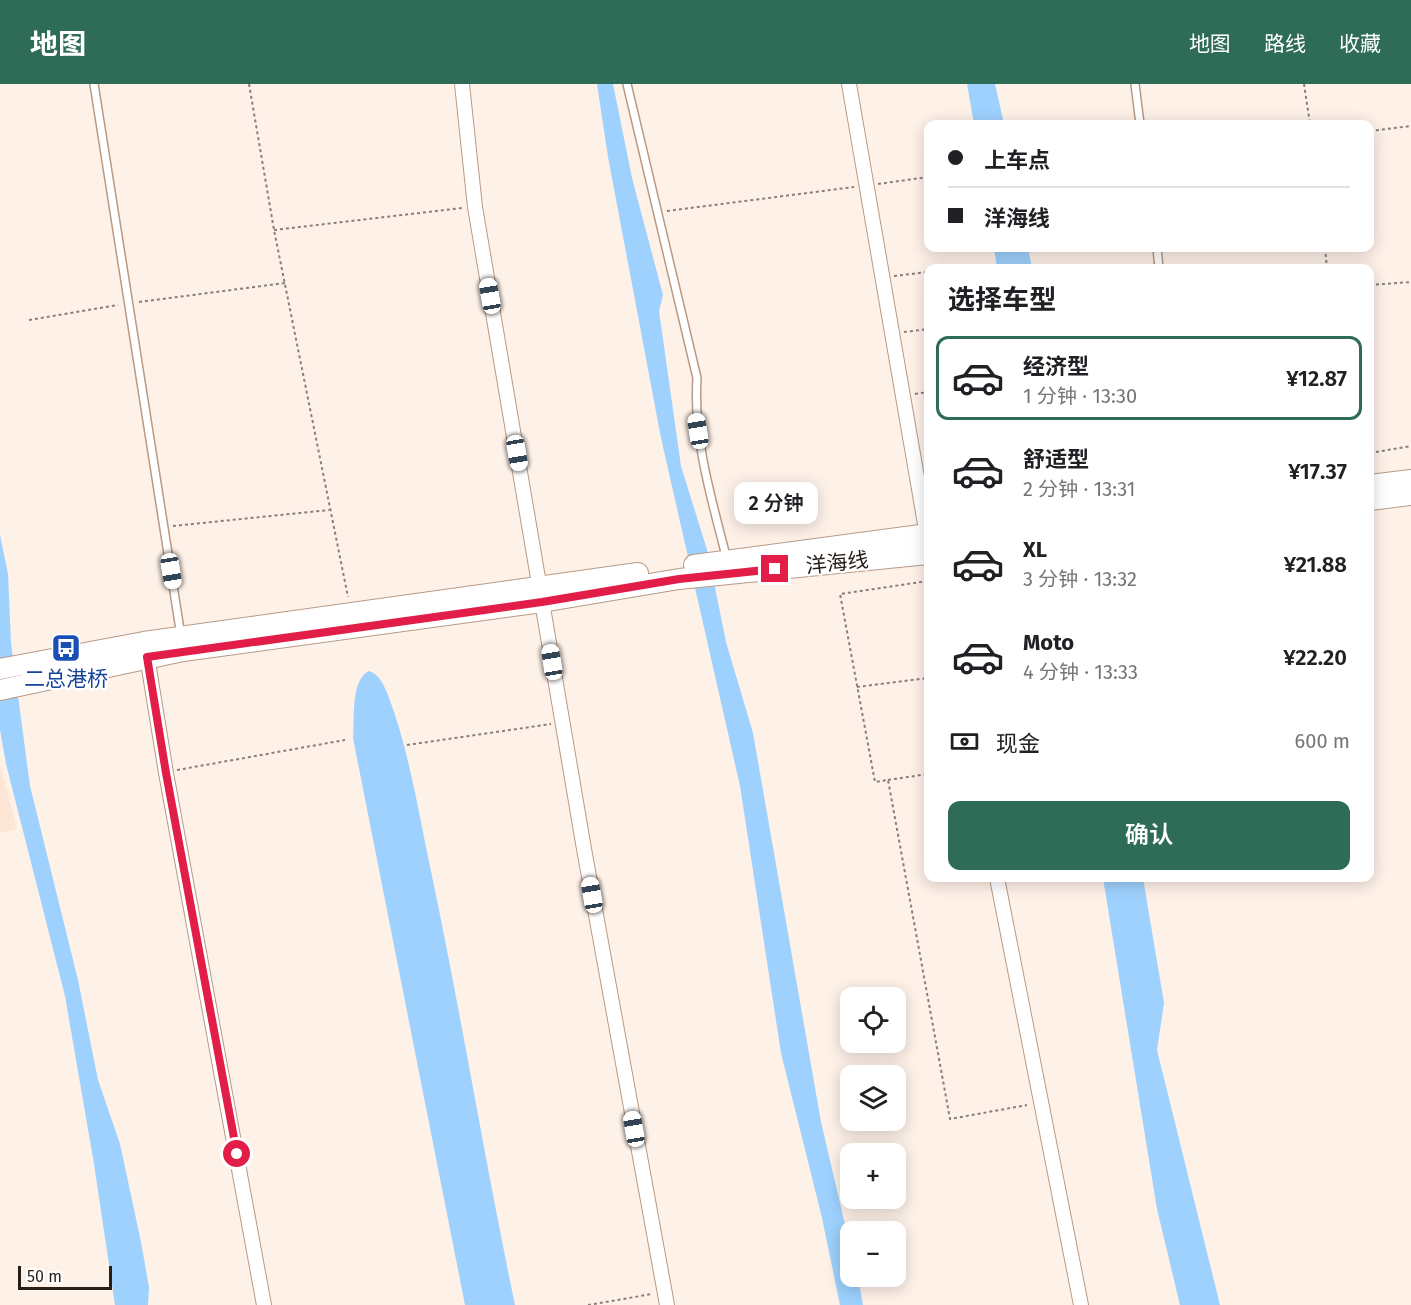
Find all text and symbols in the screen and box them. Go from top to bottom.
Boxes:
text: 地图 [30,28,86,61]
text: 地图 [1189,31,1231,57]
text: 路线 [1264,31,1306,57]
text: 收藏 [1339,31,1381,57]
text: 上车点 [984,147,1050,174]
text: 洋海线 [984,205,1050,232]
car [478,277,502,315]
text: 选择车型 [948,284,1056,316]
icon: car [951,351,1005,405]
text: 经济型 [1023,353,1089,380]
text: ¥12.87 [1286,365,1347,392]
text: 1 分钟 · 13:30 [1023,384,1137,408]
car [686,412,710,450]
car [505,434,529,472]
icon: car [951,444,1005,498]
text: 舒适型 [1023,446,1089,473]
text: ¥17.37 [1288,458,1347,485]
text: 2 分钟 · 13:31 [1023,477,1135,501]
callout: 2 分钟 [733,482,817,524]
text: 2 分钟 [748,491,804,515]
text: XL [1023,536,1047,563]
icon: car [951,537,1005,591]
street label: 洋海线 [804,547,870,579]
text: ¥21.88 [1284,551,1347,578]
car [159,552,183,590]
route end [761,555,788,582]
text: 3 分钟 · 13:32 [1023,567,1137,591]
text: Moto [1023,629,1074,656]
icon: car [951,630,1005,684]
bus stop icon: 二总港桥 [50,632,82,664]
car [540,643,564,681]
text: ¥22.20 [1283,644,1347,671]
text: 4 分钟 · 13:33 [1023,660,1138,684]
place label: 二总港桥 [24,666,108,692]
icon: cash [948,725,981,758]
text: 600 m [1295,729,1350,753]
text: 现金 [996,730,1040,757]
button: 确认 [948,801,1350,870]
car [580,876,604,914]
map controls [840,987,906,1287]
button: locate [840,987,906,1053]
button: layers [840,1065,906,1131]
car [622,1110,646,1148]
route start [223,1140,250,1167]
button: + [840,1143,906,1209]
button: − [840,1221,906,1287]
scale bar [18,1263,112,1290]
text: 50 m [27,1267,62,1286]

